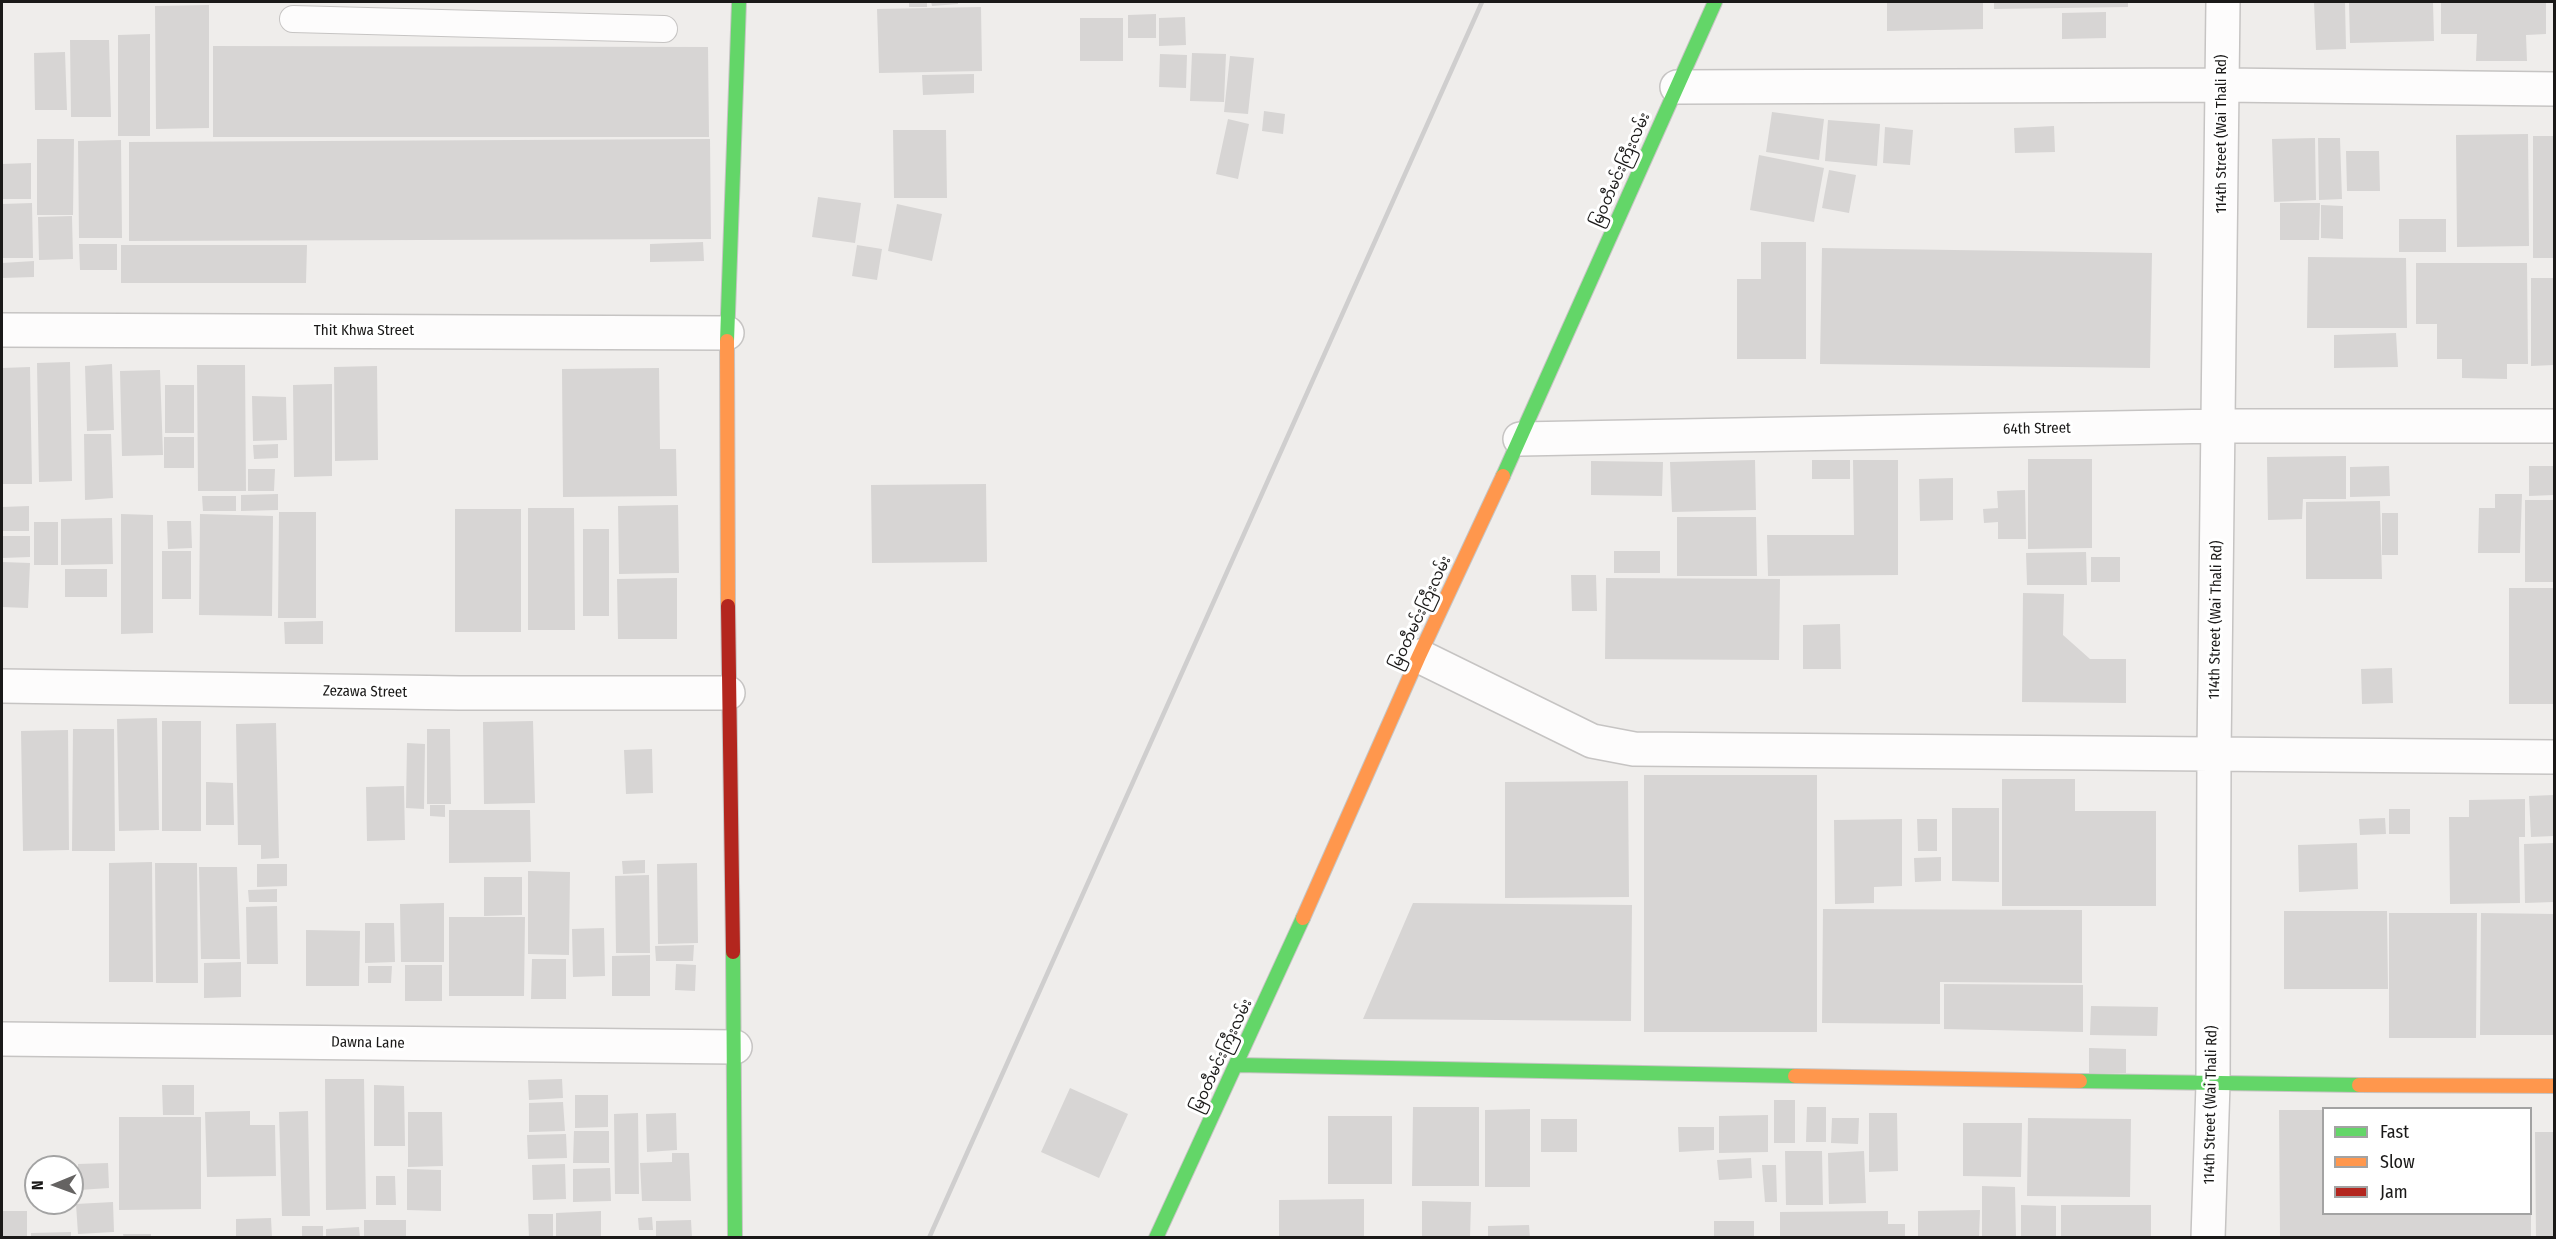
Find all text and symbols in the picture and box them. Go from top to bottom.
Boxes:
street label: 114th Street (Wai Thali Rd) [2213,54,2231,214]
street label: မြဝတီမင်းကြီးလမ်း [1588,110,1654,230]
street label: Thit Khwa Street [314,322,414,340]
street label: 64th Street [2003,419,2071,439]
street label: 114th Street (Wai Thali Rd) [2206,540,2226,700]
street label: မြဝတီမင်းကြီးလမ်း [1387,553,1455,673]
street label: Zezawa Street [323,682,407,702]
street label: မြဝတီမင်းကြီးလမ်း [1188,996,1256,1116]
street label: 114th Street (Wai Thali Rd) [2201,1025,2221,1185]
street label: Dawna Lane [331,1033,405,1053]
legend [2322,1107,2532,1215]
text: Fast [2380,1121,2409,1143]
text: Slow [2380,1151,2415,1173]
north arrow [24,1155,84,1215]
text: N [28,1180,47,1190]
text: Jam [2380,1181,2408,1203]

